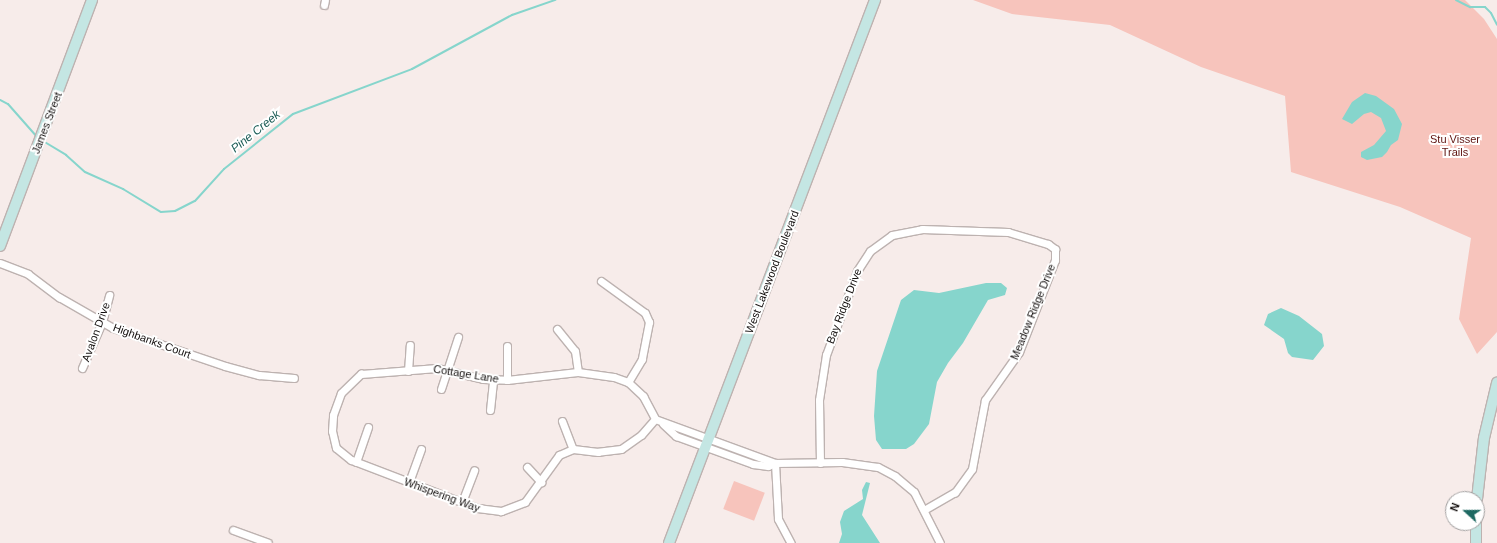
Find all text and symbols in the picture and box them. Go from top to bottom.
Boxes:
street label: James Street [29,90,65,156]
water label: Pine Creek [228,108,284,156]
park label: Stu Visser Trails [1430,133,1480,159]
street label: West Lakewood Boulevard [742,209,802,335]
street label: Meadow Ridge Drive [1008,262,1058,362]
street label: Bay Ridge Drive [824,267,864,345]
street label: Avalon Drive [79,301,113,363]
street label: Highbanks Court [111,321,193,361]
street label: Cottage Lane [432,362,500,386]
street label: Whispering Way [402,475,482,515]
north arrow [1445,491,1485,531]
text: N [1448,501,1462,513]

